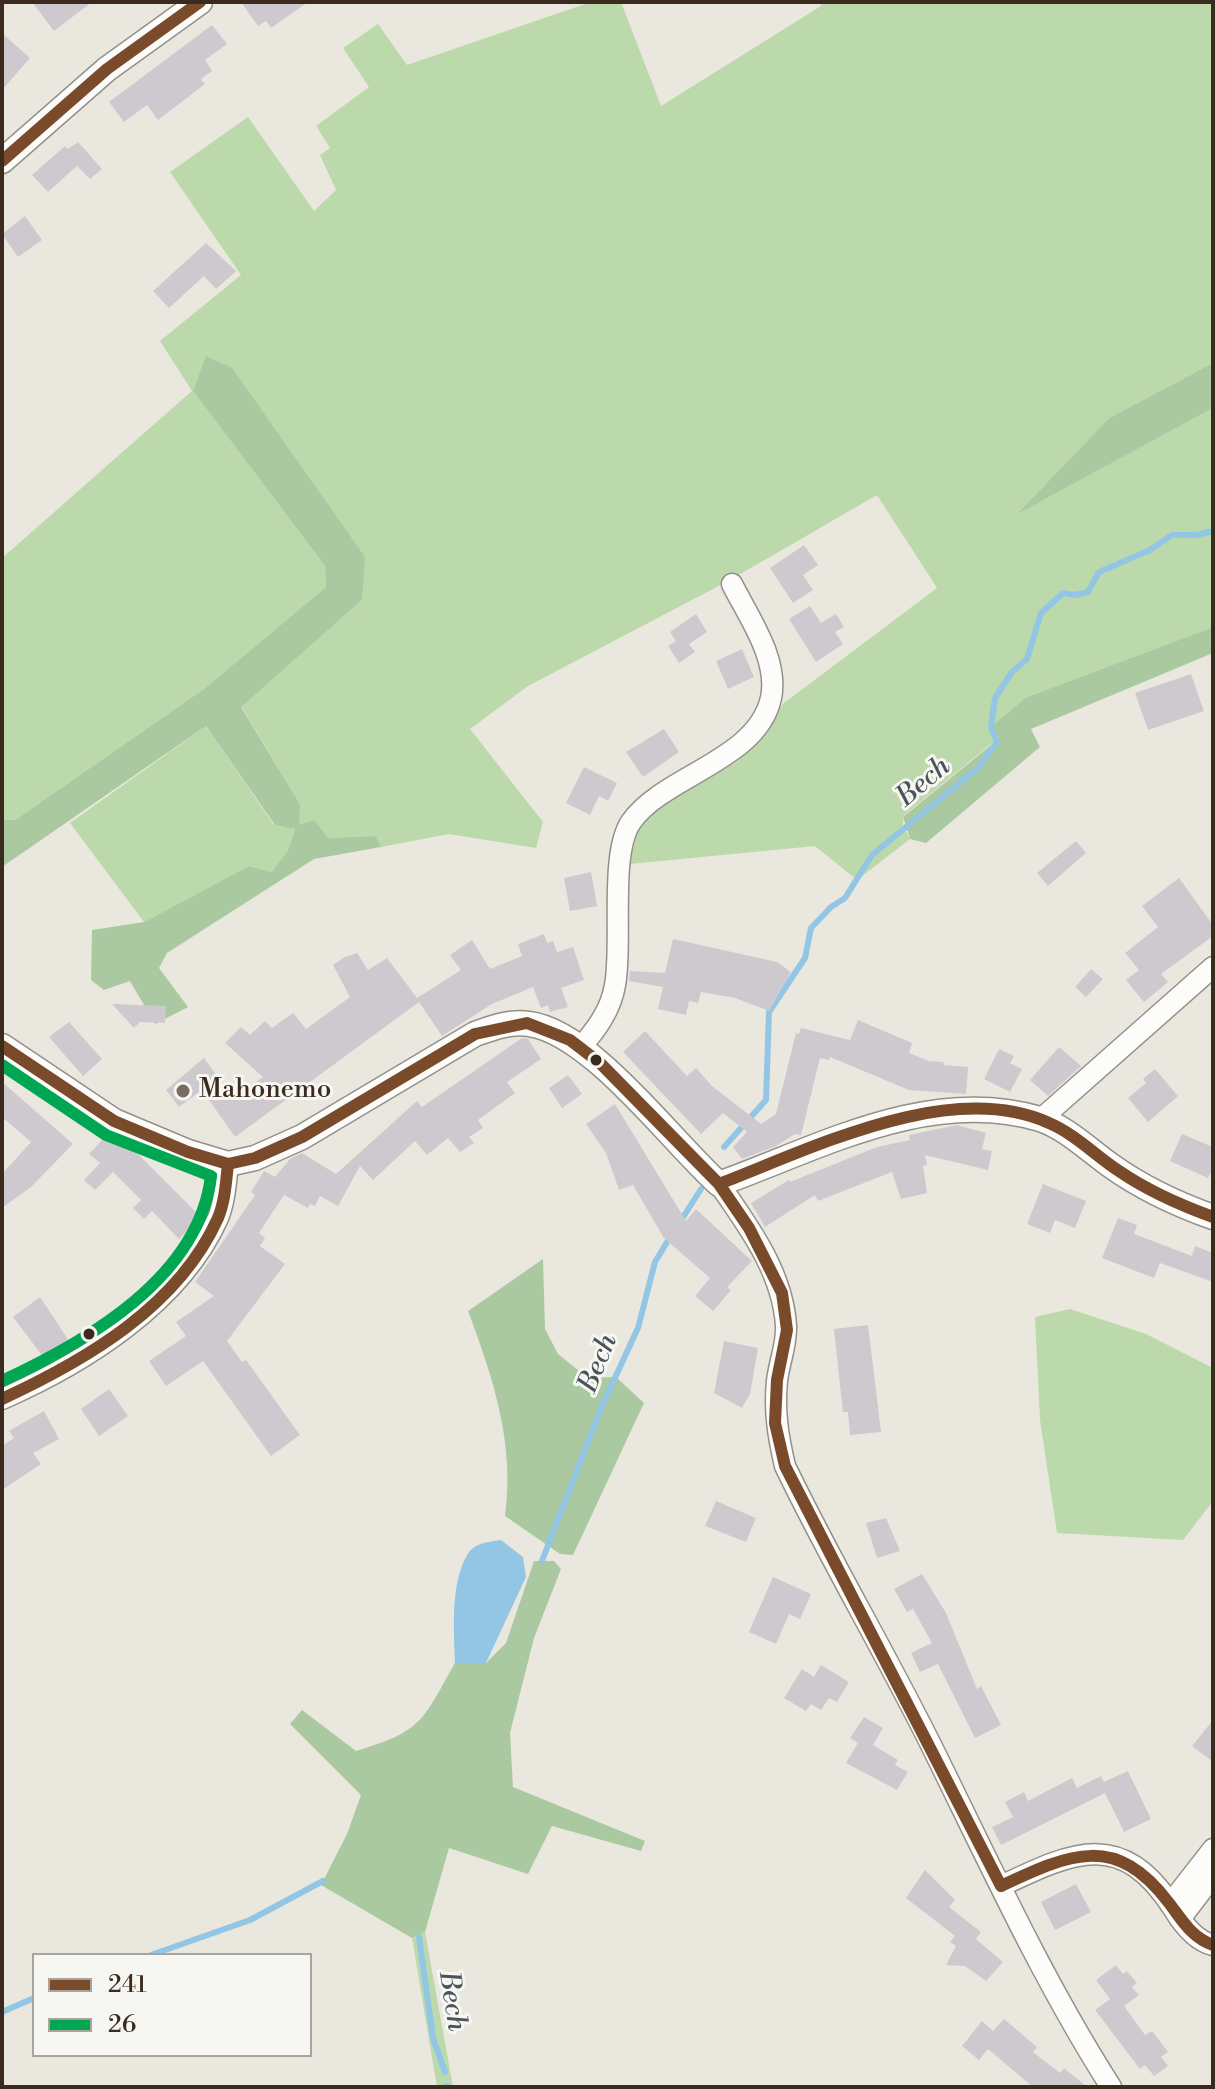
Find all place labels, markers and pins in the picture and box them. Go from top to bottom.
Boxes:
unlabelled marker [588,1052,604,1068]
place label: Mahonemo [199,1075,331,1107]
marker: Mahonemo [174,1082,192,1100]
unlabelled marker [81,1326,97,1342]

